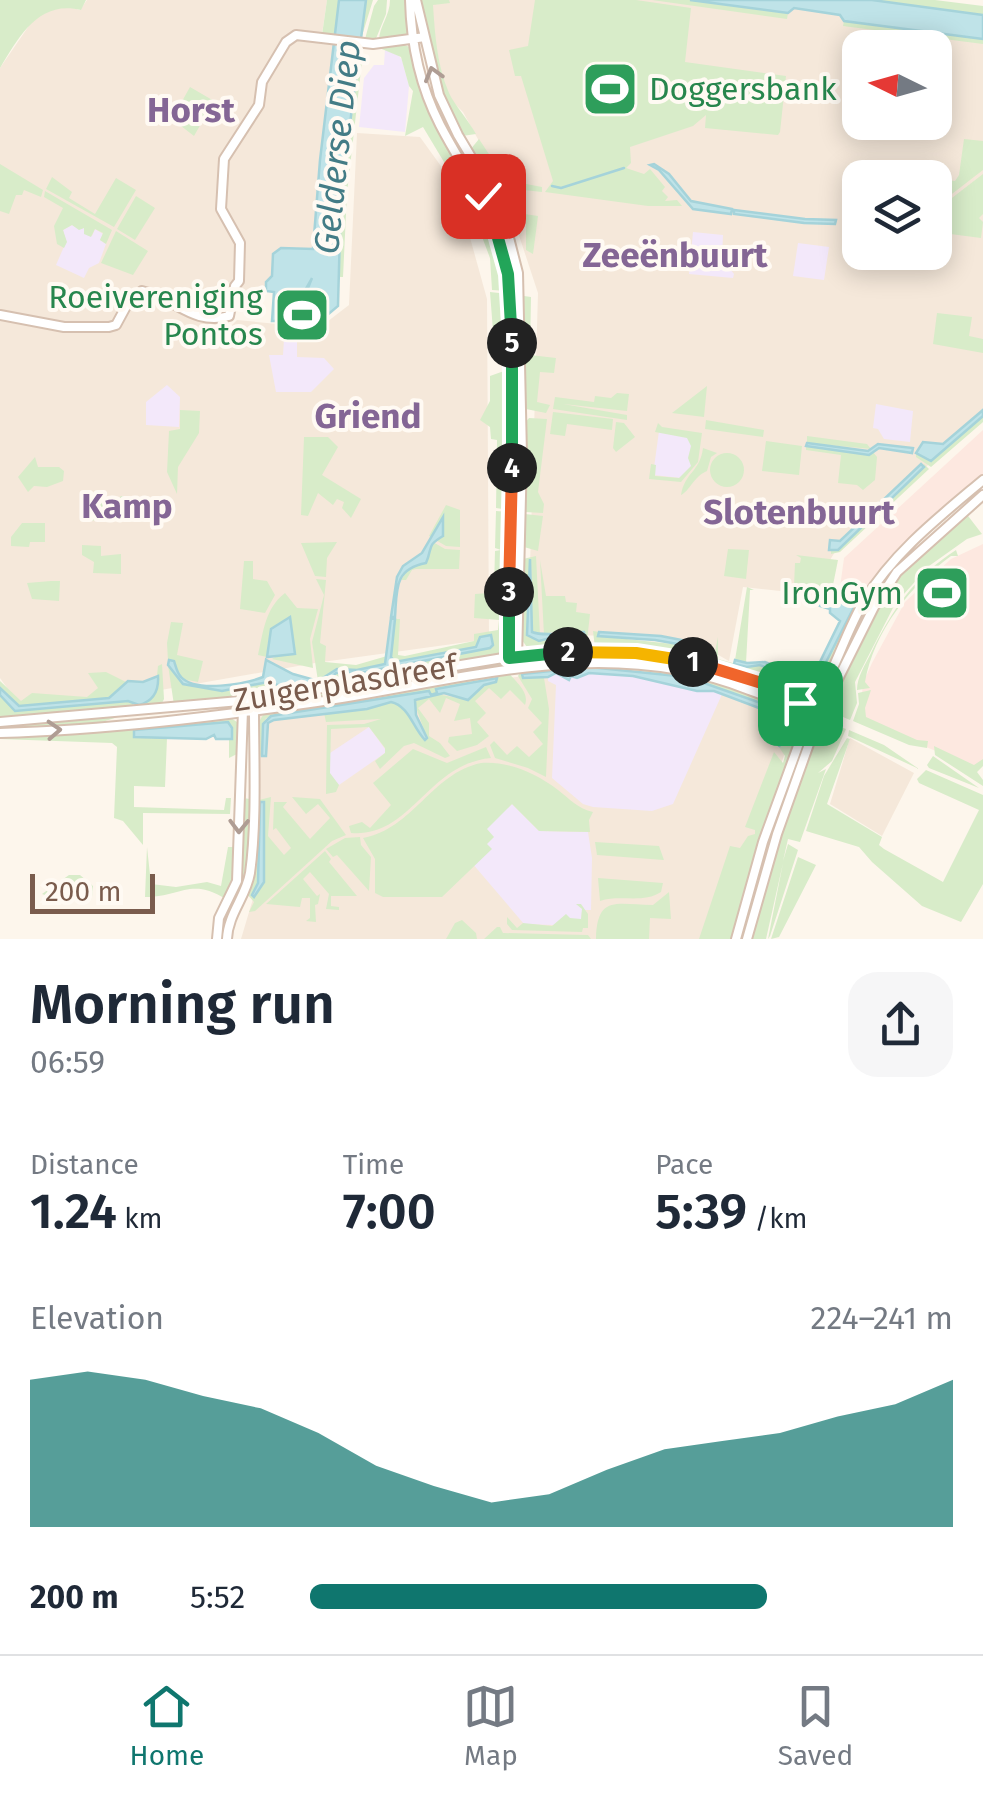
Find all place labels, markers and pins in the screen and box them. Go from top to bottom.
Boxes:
sports icon: Doggersbank [580,59,640,119]
place label: Doggersbank [649,70,837,108]
pin [441,154,526,239]
place label: Roeivereniging Pontos [48,278,263,353]
sports icon: Roeivereniging Pontos [272,285,332,345]
pin: 5 [487,318,537,368]
pin: 4 [487,443,537,493]
sports icon: IronGym [912,563,972,623]
pin: 3 [484,567,534,617]
place label: IronGym [781,574,903,612]
pin: 2 [543,627,593,677]
pin: 1 [668,637,718,687]
pin [758,661,843,746]

